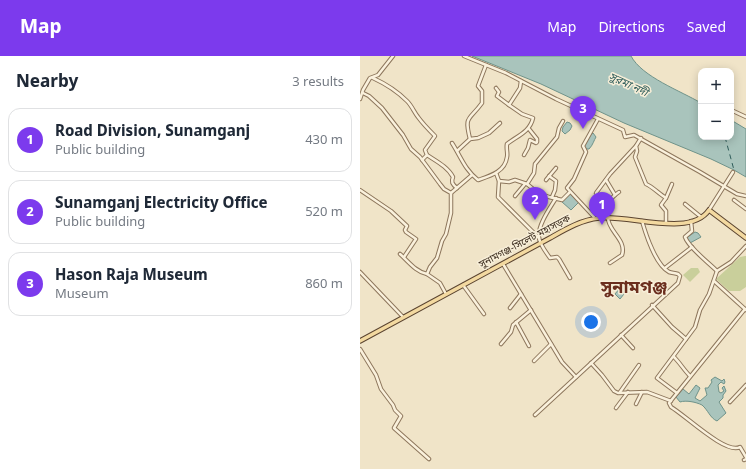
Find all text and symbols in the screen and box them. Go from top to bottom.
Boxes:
text: Map [20,16,62,41]
text: Map [547,19,576,38]
text: Directions [598,19,665,38]
text: Saved [687,19,726,38]
map controls [698,68,734,140]
button: + [698,68,734,104]
water label: সুরমা নদী [606,70,652,101]
text: Nearby [16,71,78,94]
text: 3 results [292,74,344,91]
pin: 3 [570,96,596,129]
button: − [698,104,734,140]
text: Road Division, Sunamganj [55,122,250,142]
text: 1 [26,132,34,149]
text: 430 m [305,132,343,149]
text: Public building [55,142,145,159]
pin: 2 [522,187,548,220]
pin: 1 [589,192,615,225]
text: Sunamganj Electricity Office [55,194,268,214]
text: 2 [26,204,34,221]
text: 520 m [305,204,343,221]
street label: সুনামগঞ্জ-সিলেট মহাসড়ক [476,212,574,272]
text: Public building [55,214,145,231]
text: Hason Raja Museum [55,266,208,286]
text: 3 [26,276,34,293]
text: 860 m [305,276,343,293]
district label: সুনামগঞ্জ [600,276,667,300]
text: Museum [55,286,109,303]
your location [581,312,601,332]

